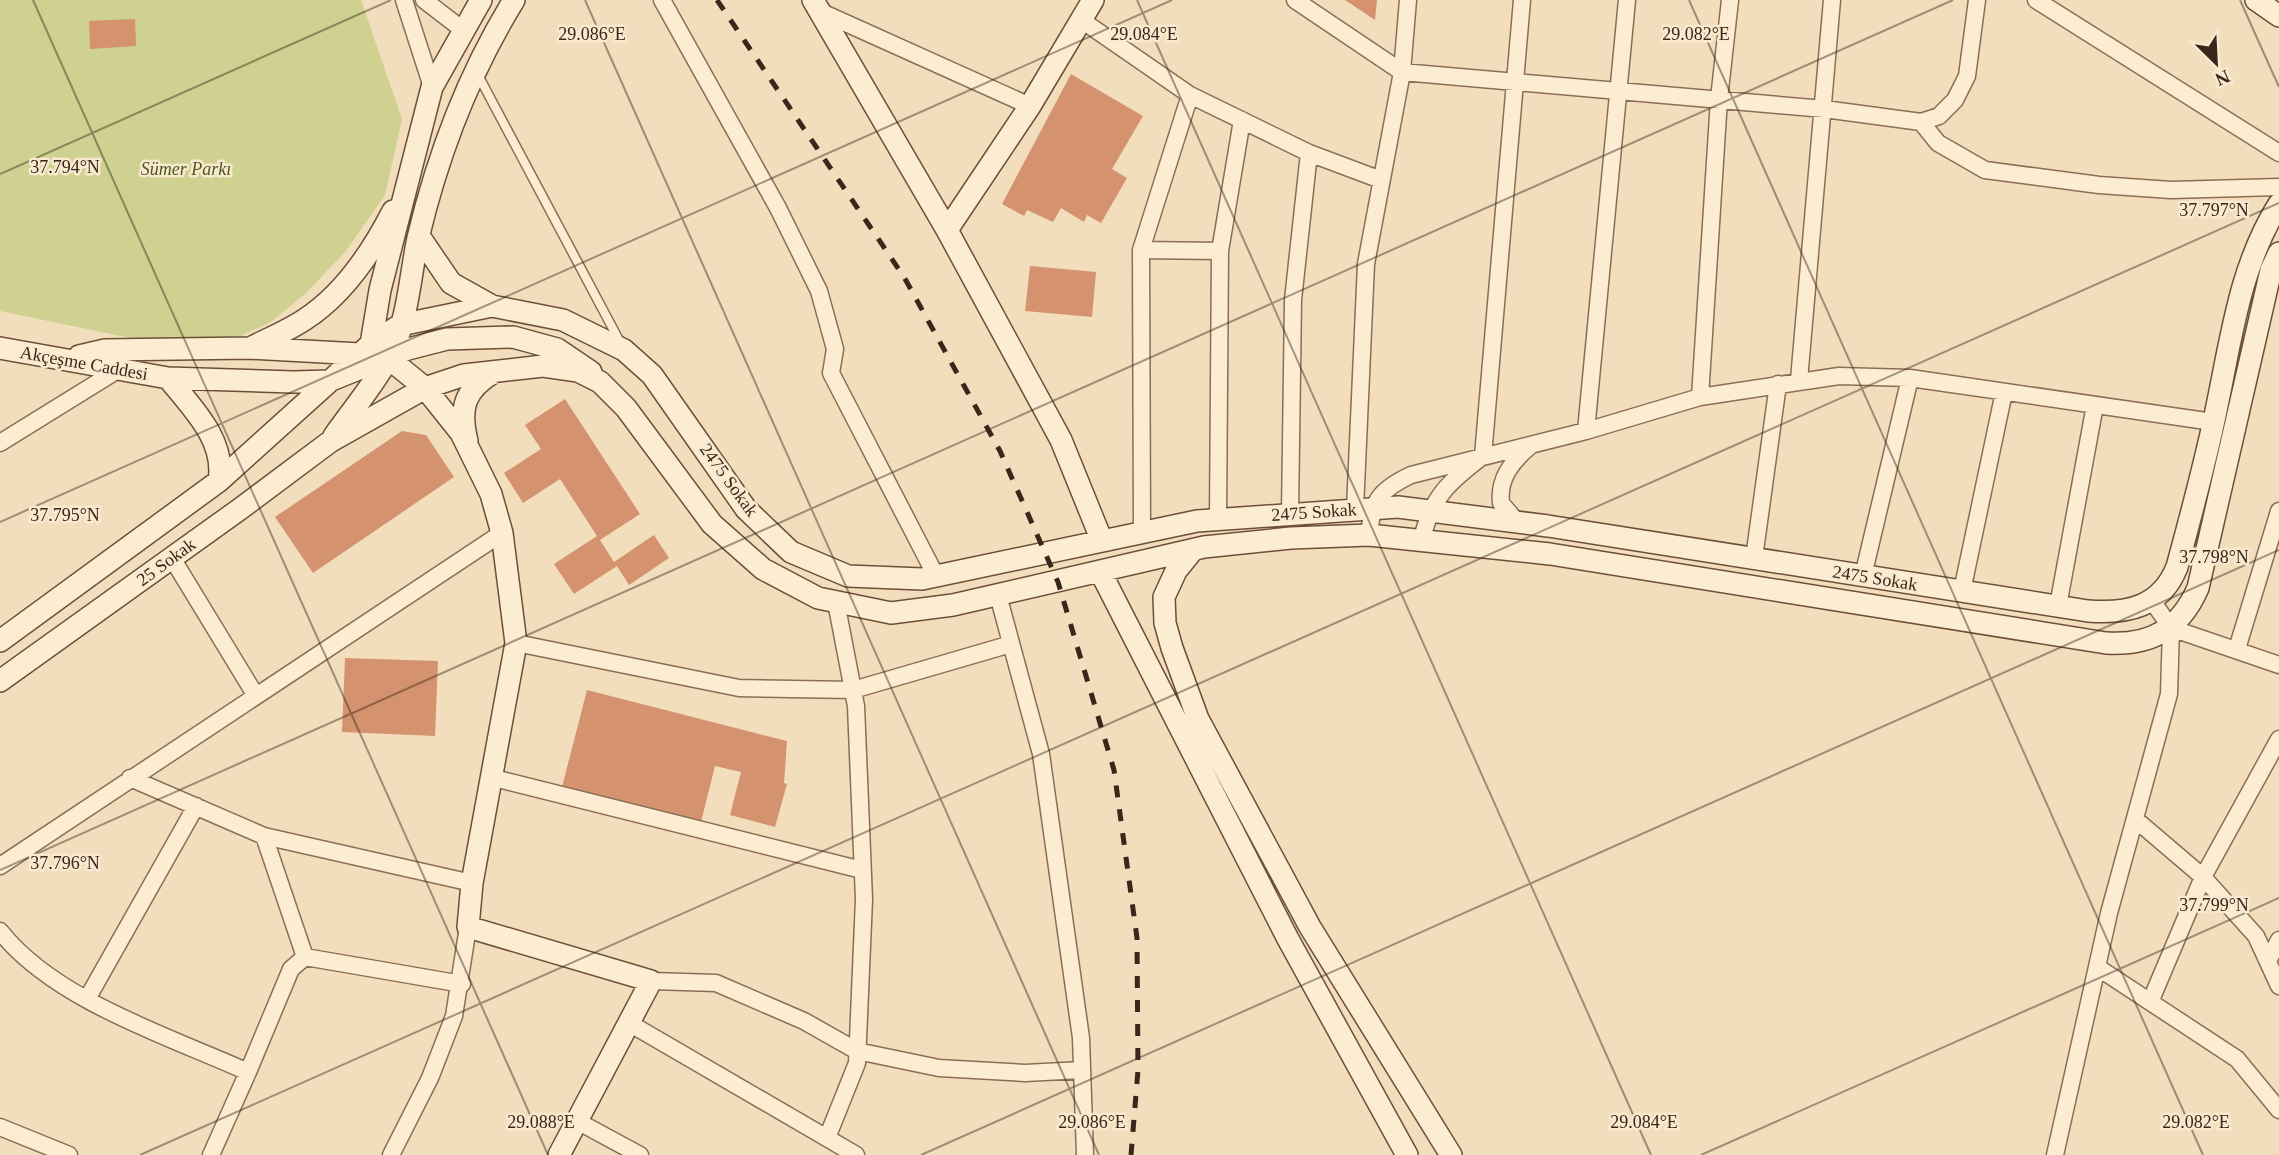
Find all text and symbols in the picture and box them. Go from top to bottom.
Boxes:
text: 29.086°E [558,24,626,44]
text: 29.084°E [1110,24,1178,44]
text: 29.082°E [1662,24,1730,44]
north arrow [2181,28,2251,98]
text: N [2212,66,2233,91]
text: 37.794°N [30,157,100,177]
park label: Sümer Parkı [141,159,231,179]
text: 37.797°N [2179,200,2249,220]
street label: Akçeşme Caddesi [19,342,149,384]
street label: 2475 Sokak [696,440,762,520]
street label: 2475 Sokak [1271,499,1357,525]
text: 37.795°N [30,505,100,525]
street label: 25 Sokak [133,534,199,590]
text: 37.798°N [2179,547,2249,567]
street label: 2475 Sokak [1831,561,1919,595]
text: 37.796°N [30,853,100,873]
text: 37.799°N [2179,895,2249,915]
text: 29.088°E [507,1112,575,1132]
text: 29.086°E [1058,1112,1126,1132]
text: 29.084°E [1610,1112,1678,1132]
text: 29.082°E [2162,1112,2230,1132]

